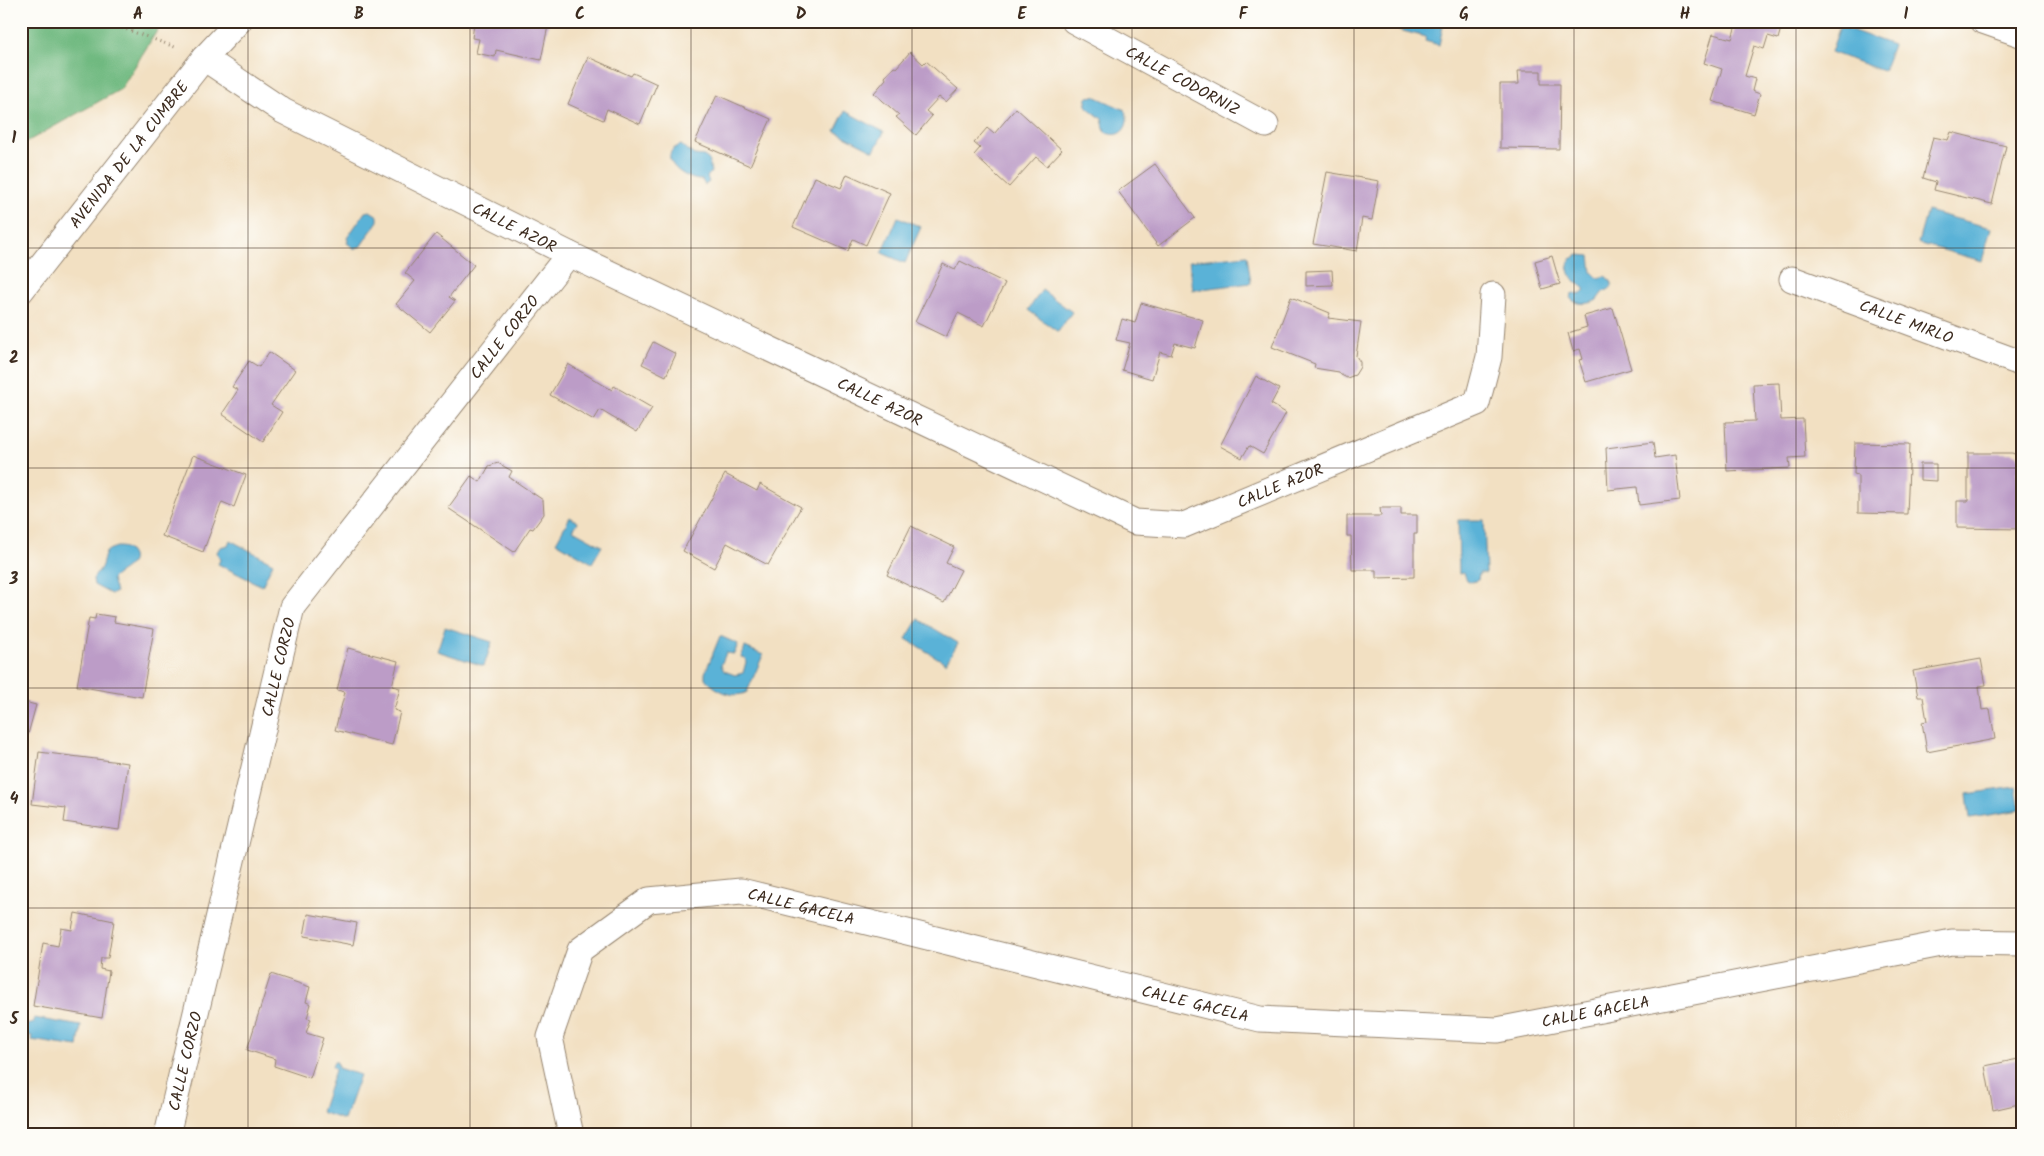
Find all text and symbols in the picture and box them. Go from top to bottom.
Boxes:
text: A [133,2,143,27]
text: B [354,2,364,27]
text: C [575,2,585,27]
text: D [796,2,807,27]
text: E [1018,2,1028,27]
text: F [1239,2,1249,27]
text: G [1459,2,1469,27]
text: H [1680,2,1690,27]
text: I [1904,2,1909,27]
street label: CALLE CODORNIZ [1120,40,1244,123]
street label: AVENIDA DE LA CUMBRE [64,75,196,234]
text: 1 [12,126,17,151]
street label: CALLE AZOR [467,196,560,260]
street label: CALLE CORZO [464,290,546,385]
street label: CALLE MIRLO [1856,294,1957,351]
text: 2 [9,346,19,371]
street label: CALLE AZOR [833,372,926,433]
street label: CALLE AZOR [1233,457,1327,516]
text: 3 [9,567,19,592]
street label: CALLE CORZO [255,615,303,719]
text: 4 [10,787,19,812]
street label: CALLE GACELA [745,882,857,933]
street label: CALLE GACELA [1139,979,1252,1030]
street label: CALLE GACELA [1540,990,1652,1035]
text: 5 [9,1007,20,1032]
street label: CALLE CORZO [162,1009,210,1113]

